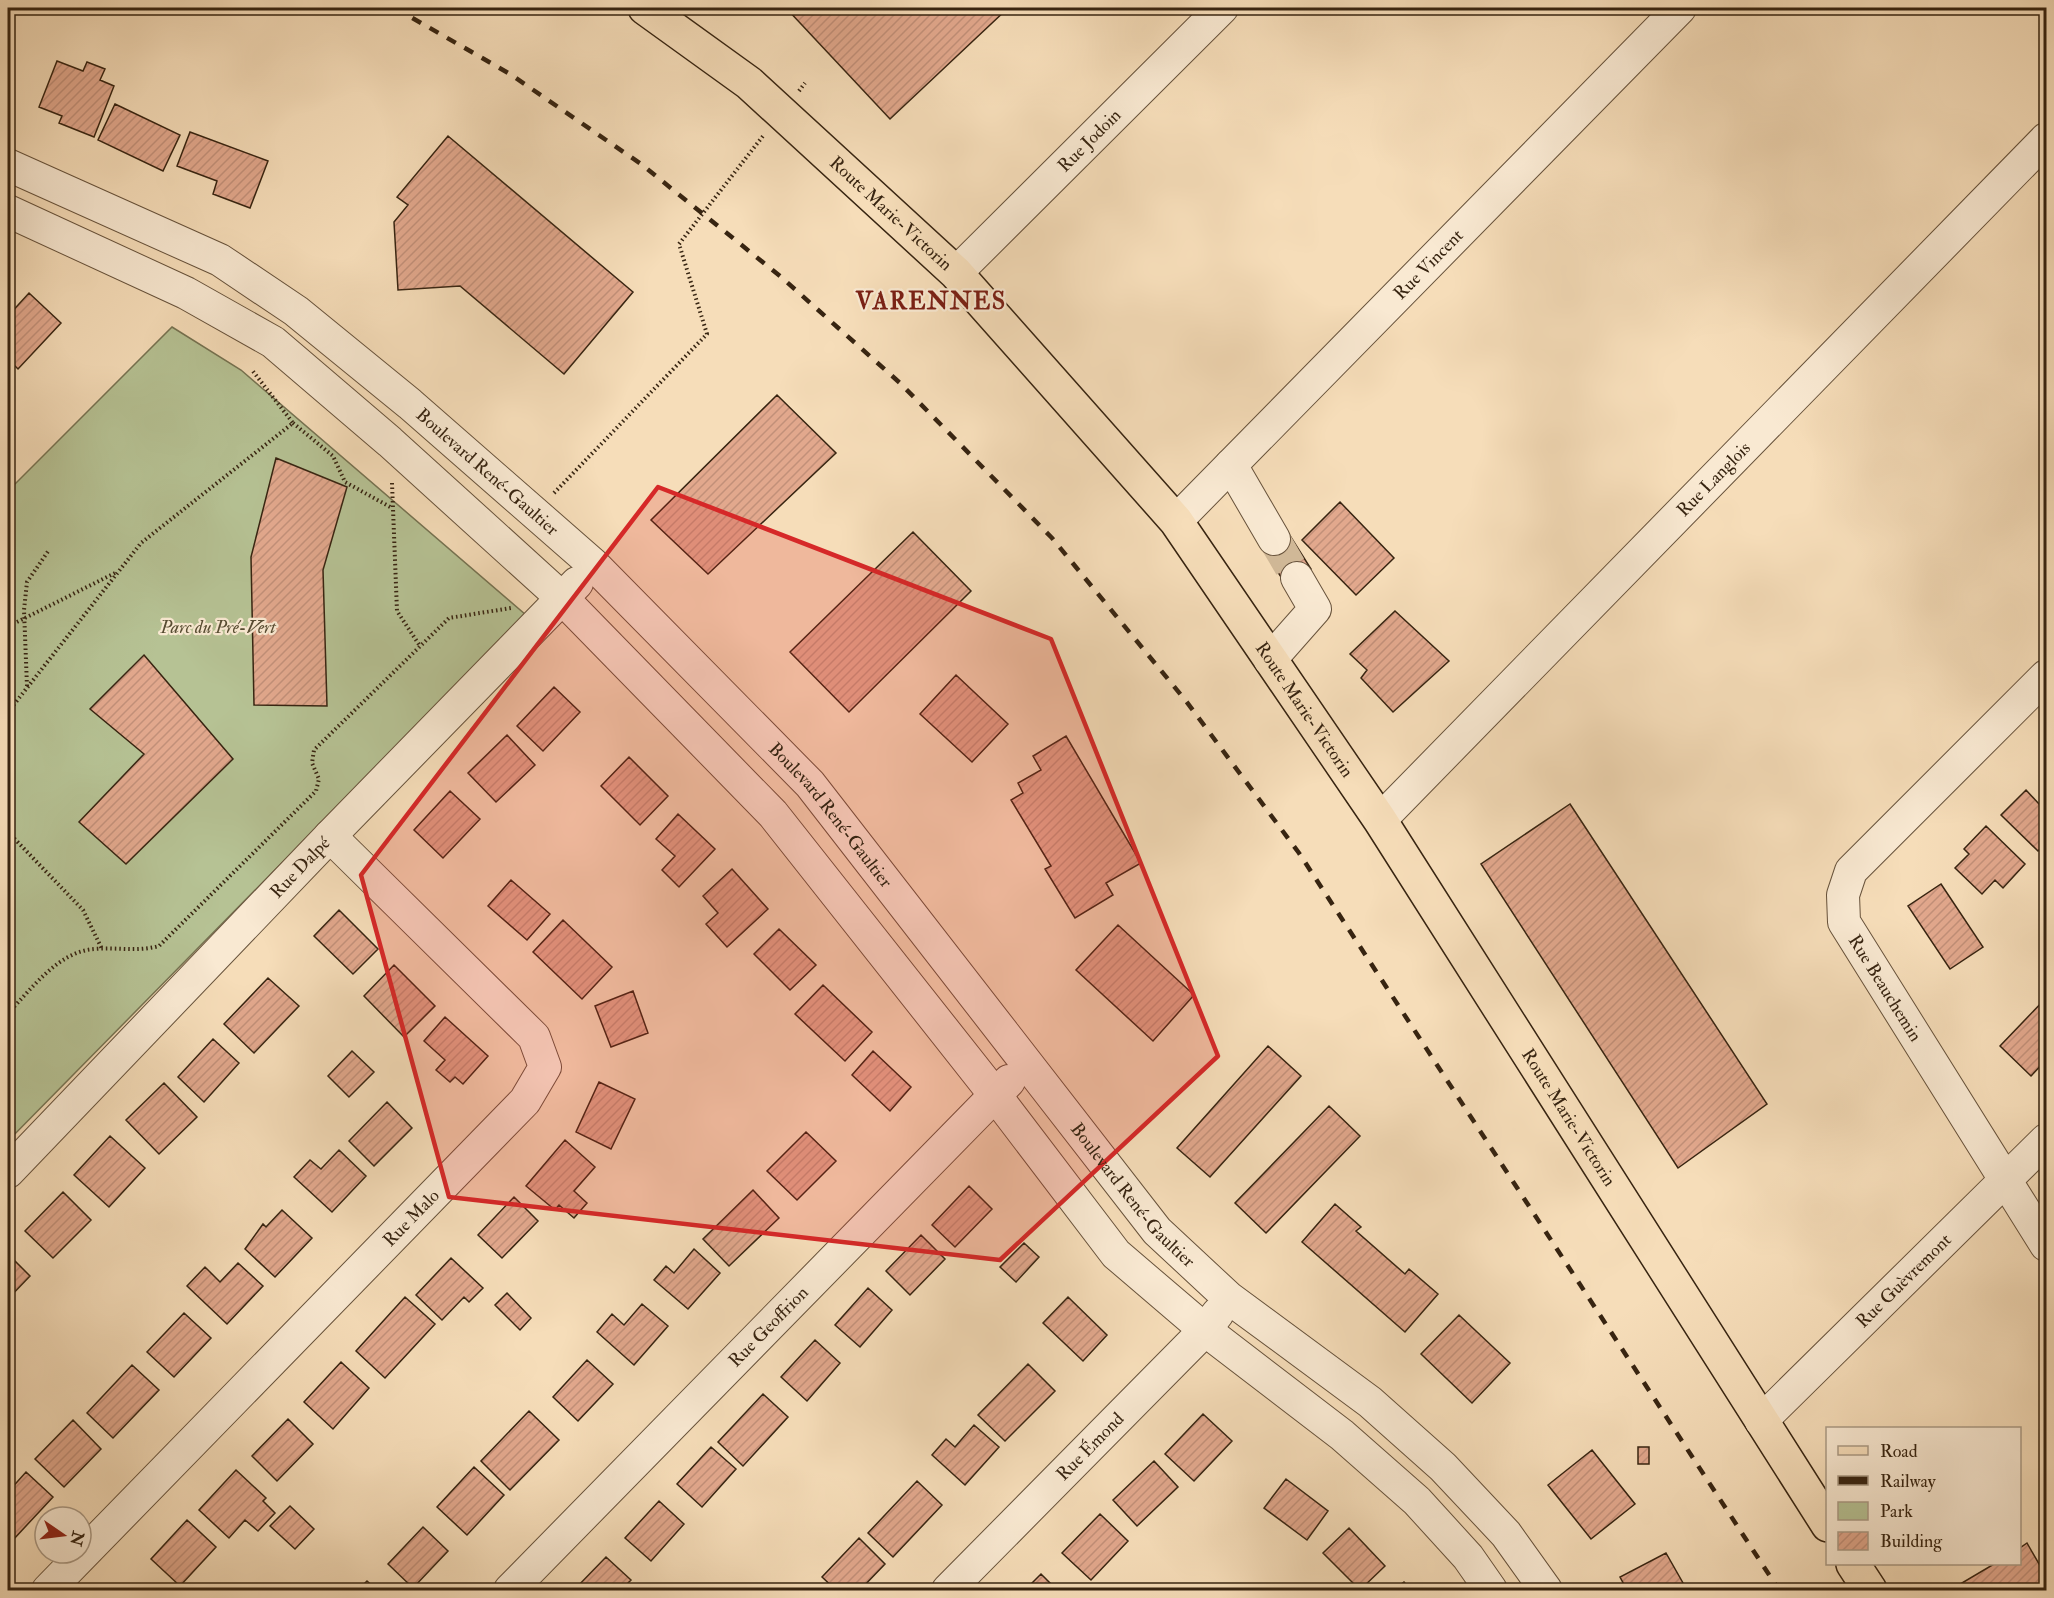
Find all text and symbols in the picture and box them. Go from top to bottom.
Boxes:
street label: Rue Jodoin [1053,104,1126,177]
street label: Route Marie-Victorin [824,151,957,276]
street label: Rue Vincent [1389,224,1468,305]
district label: VARENNES [854,286,1007,317]
street label: Boulevard René-Gaultier [411,404,564,541]
street label: Rue Langlois [1672,437,1756,522]
park label: Parc du Pré-Vert [159,616,277,639]
street label: Route Marie-Victorin [1250,638,1359,782]
street label: Boulevard René-Gaultier [763,738,897,893]
street label: Rue Dalpé [266,832,336,903]
street label: Rue Beauchemin [1843,931,1927,1046]
street label: Route Marie-Victorin [1516,1044,1621,1191]
street label: Boulevard René-Gaultier [1065,1118,1200,1273]
street label: Rue Malo [378,1184,445,1252]
street label: Rue Guèvremont [1851,1229,1956,1333]
street label: Rue Geoffrion [724,1282,813,1372]
street label: Rue Émond [1052,1408,1129,1486]
legend [1826,1427,2021,1565]
text: Road [1880,1440,1918,1463]
text: Railway [1880,1470,1937,1493]
text: Park [1880,1500,1913,1523]
north arrow [33,1505,93,1565]
text: N [65,1528,88,1548]
text: Building [1880,1530,1943,1553]

